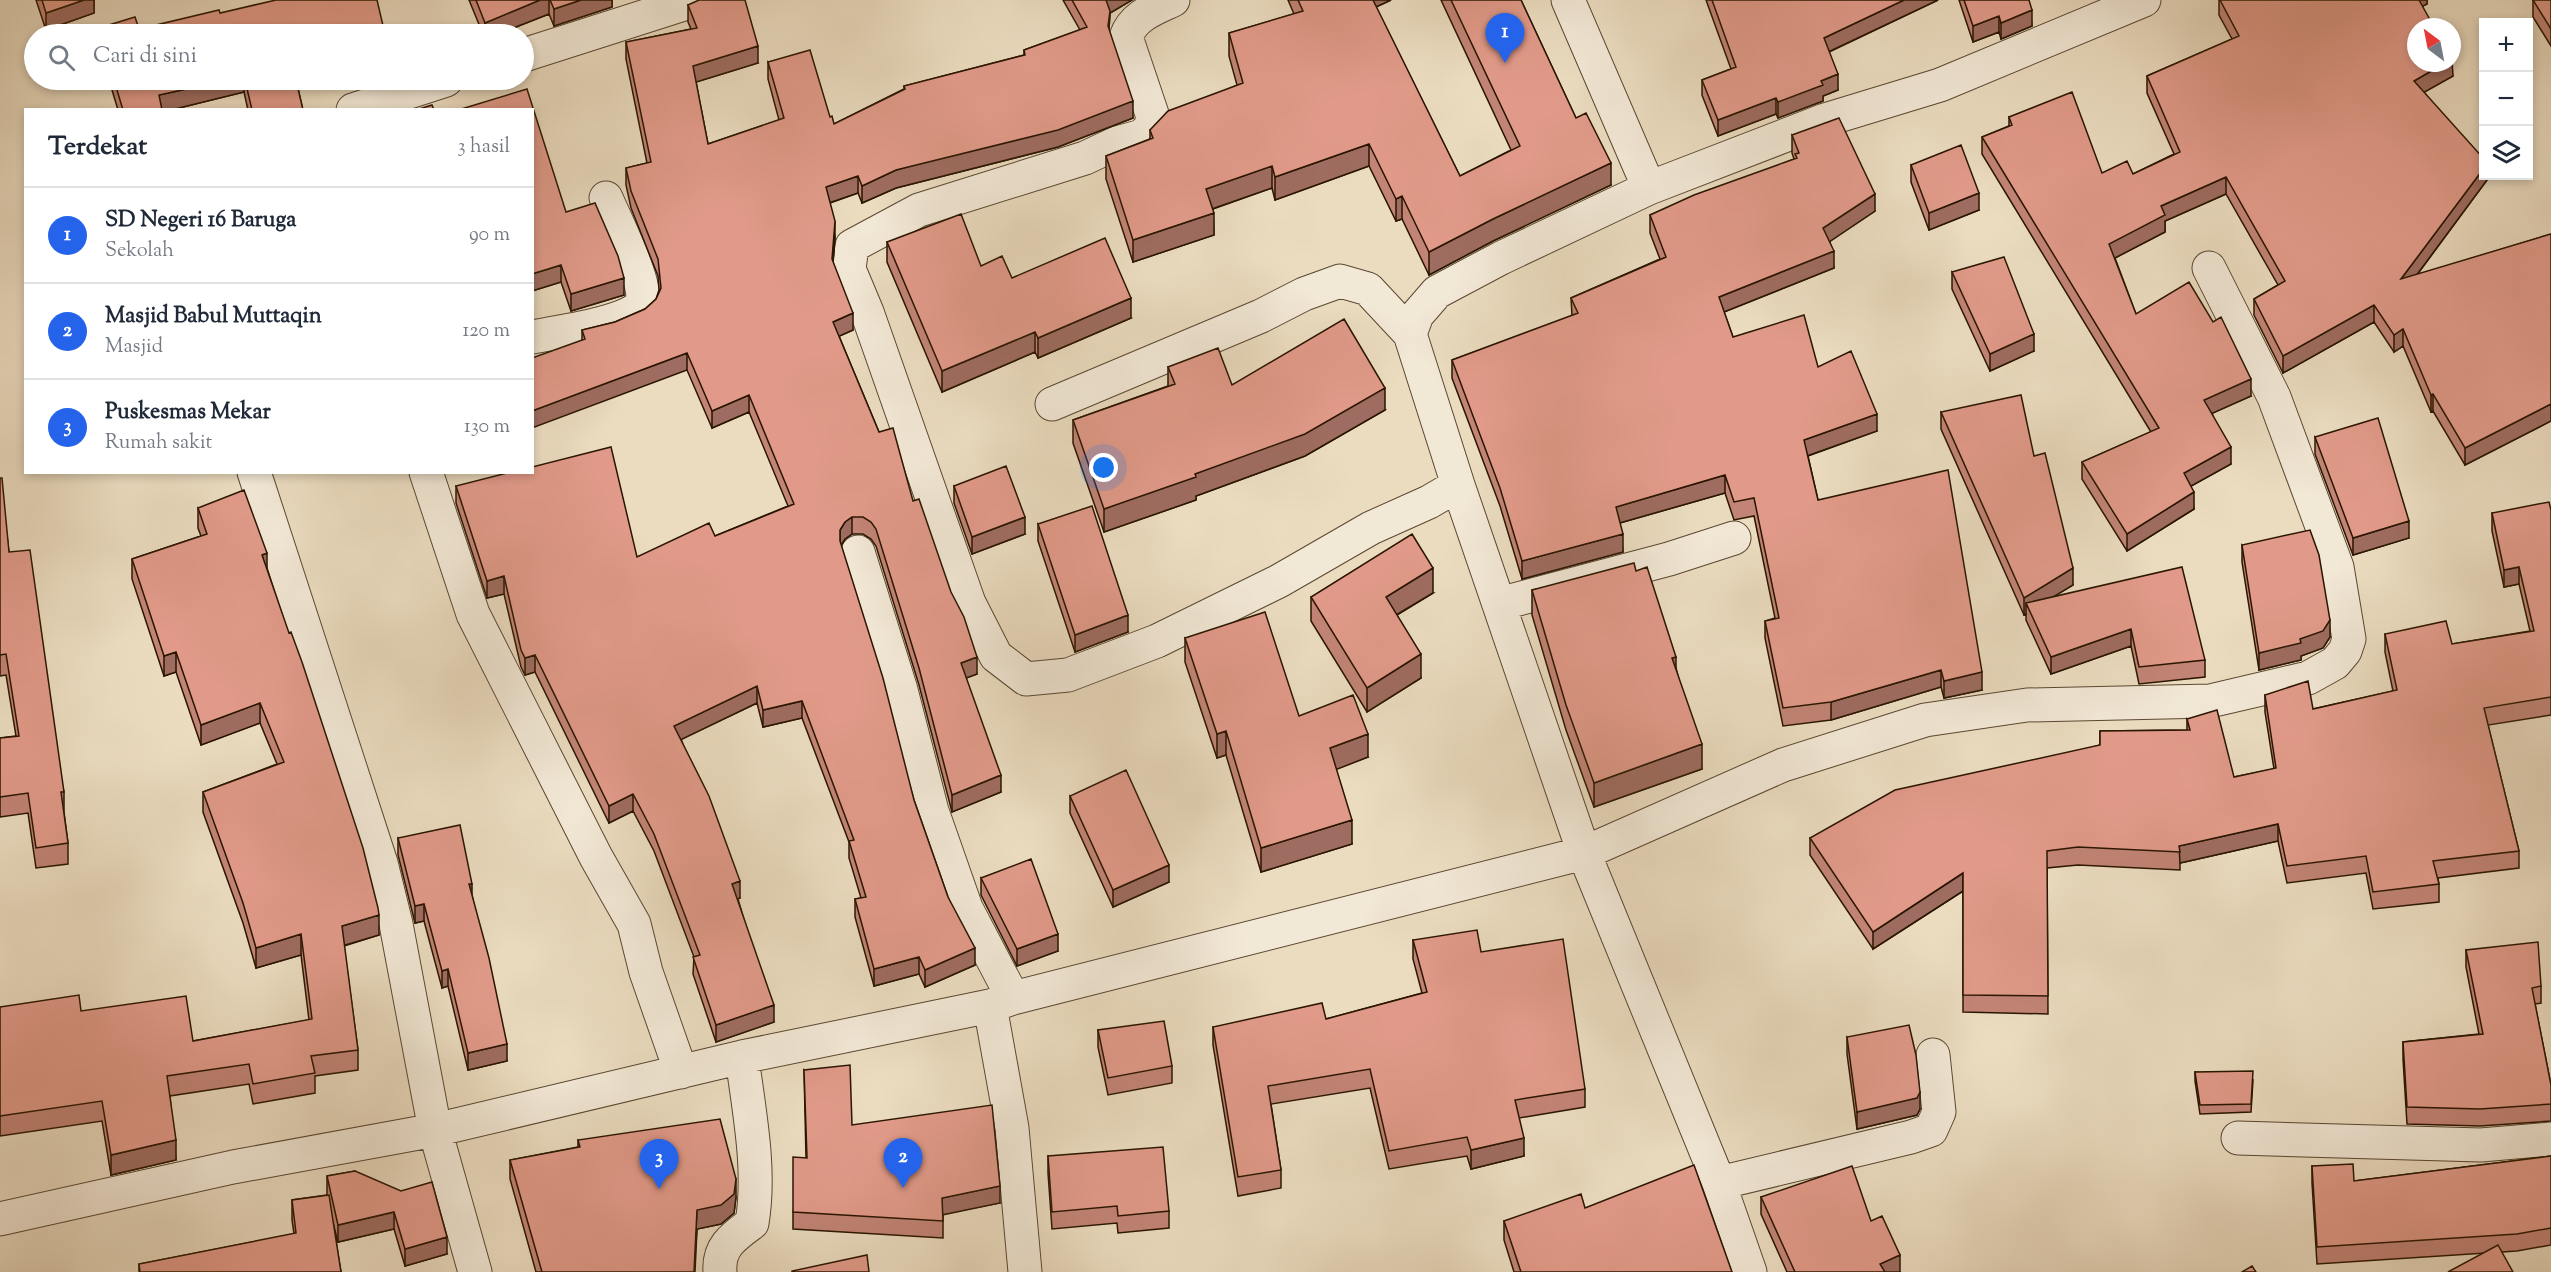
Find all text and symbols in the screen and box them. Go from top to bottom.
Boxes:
pin: 1 [1486,14,1524,63]
north arrow [2407,18,2461,72]
map controls [2479,18,2533,180]
button: + [2479,18,2533,72]
search box [24,24,534,90]
icon: search [45,41,78,74]
text: Cari di sini [93,41,197,73]
button: − [2479,72,2533,126]
button: layers [2479,126,2533,180]
text: Terdekat [48,129,147,166]
text: 3 hasil [458,133,510,162]
text: SD Negeri 16 Baruga [105,205,296,237]
text: 1 [64,221,71,250]
text: 90 m [469,221,510,250]
text: Sekolah [105,237,174,266]
text: Masjid Babul Muttaqin [105,301,322,333]
text: 2 [63,317,72,346]
text: 120 m [462,317,510,346]
text: Masjid [105,333,163,362]
text: Puskesmas Mekar [105,397,271,429]
text: 3 [63,413,72,442]
text: 130 m [464,413,510,442]
text: Rumah sakit [105,429,212,458]
your location [1089,453,1118,482]
pin: 2 [884,1138,922,1188]
pin: 3 [640,1140,678,1189]

